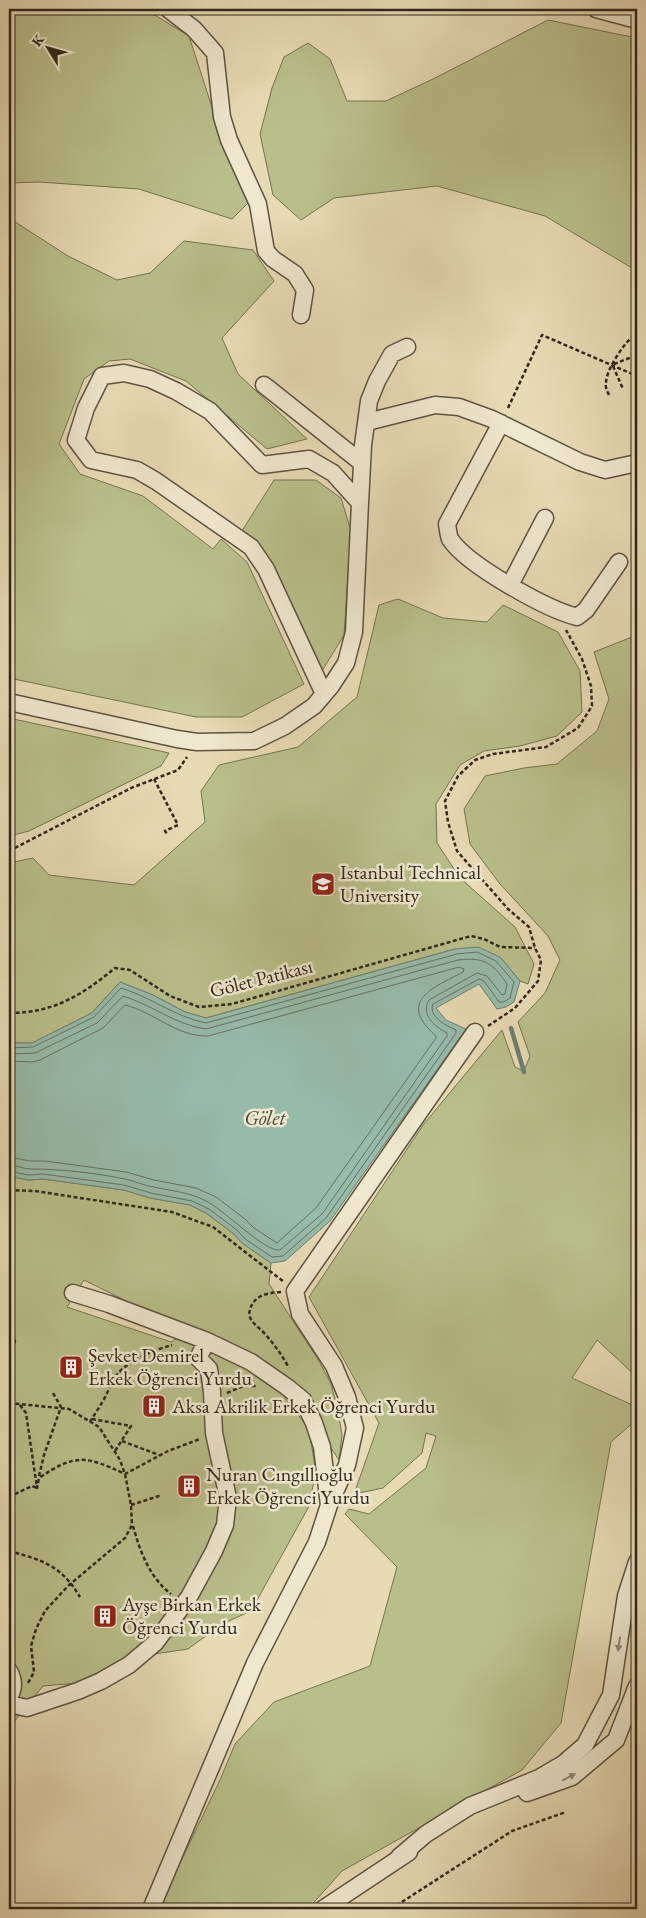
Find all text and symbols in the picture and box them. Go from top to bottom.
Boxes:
north arrow [22,22,72,72]
text: K [27,30,48,50]
place label: Istanbul Technical University [340,859,481,908]
school or university icon: Istanbul Technical University [310,871,336,897]
street label: Gölet Patikası [207,953,315,1003]
water label: Gölet [244,1104,287,1131]
place label: Şevket Demirel Erkek Öğrenci Yurdu [88,1342,252,1391]
building icon: Şevket Demirel Erkek Öğrenci Yurdu [58,1354,84,1380]
building icon: Aksa Akrilik Erkek Öğrenci Yurdu [141,1393,167,1419]
place label: Aksa Akrilik Erkek Öğrenci Yurdu [171,1393,436,1419]
place label: Nuran Cıngıllıoğlu Erkek Öğrenci Yurdu [206,1461,370,1510]
building icon: Nuran Cıngıllıoğlu Erkek Öğrenci Yurdu [176,1473,202,1499]
place label: Ayşe Birkan Erkek Öğrenci Yurdu [121,1591,262,1640]
building icon: Ayşe Birkan Erkek Öğrenci Yurdu [92,1603,118,1629]
one-way arrow [615,1636,623,1652]
one-way arrow [562,1773,577,1781]

